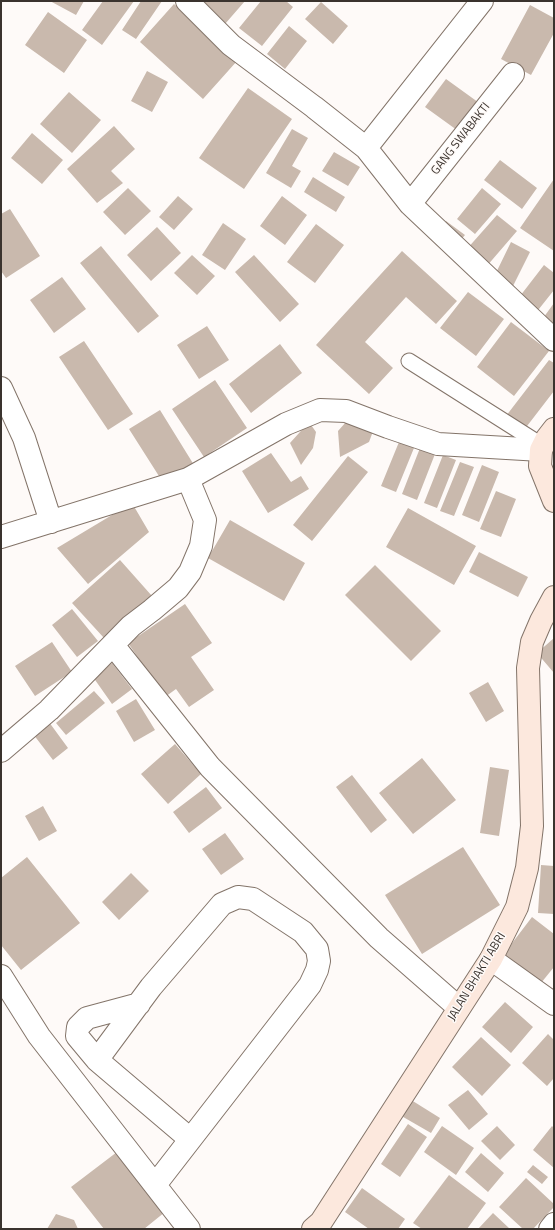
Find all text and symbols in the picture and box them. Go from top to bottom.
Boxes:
street label: GANG SWABAKTI [428,100,494,178]
street label: JALAN BHAKTI ABRI [445,930,509,1024]

